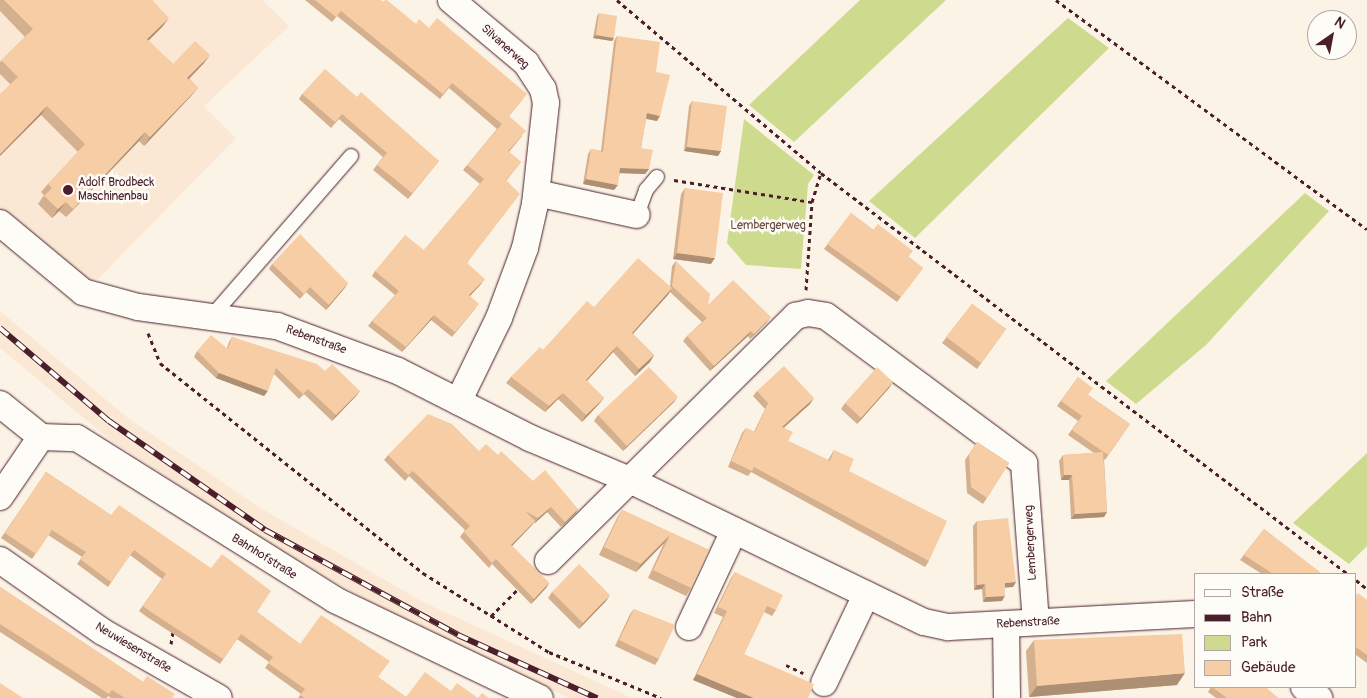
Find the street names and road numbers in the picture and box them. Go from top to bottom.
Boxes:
street label: Silvanerweg [478,22,532,72]
street label: Rebenstraße [284,322,348,358]
street label: Lembergerweg [1022,505,1040,581]
street label: Bahnhofstraße [229,531,299,583]
street label: Rebenstraße [996,614,1060,632]
street label: Neuwiesenstraße [92,620,174,676]

